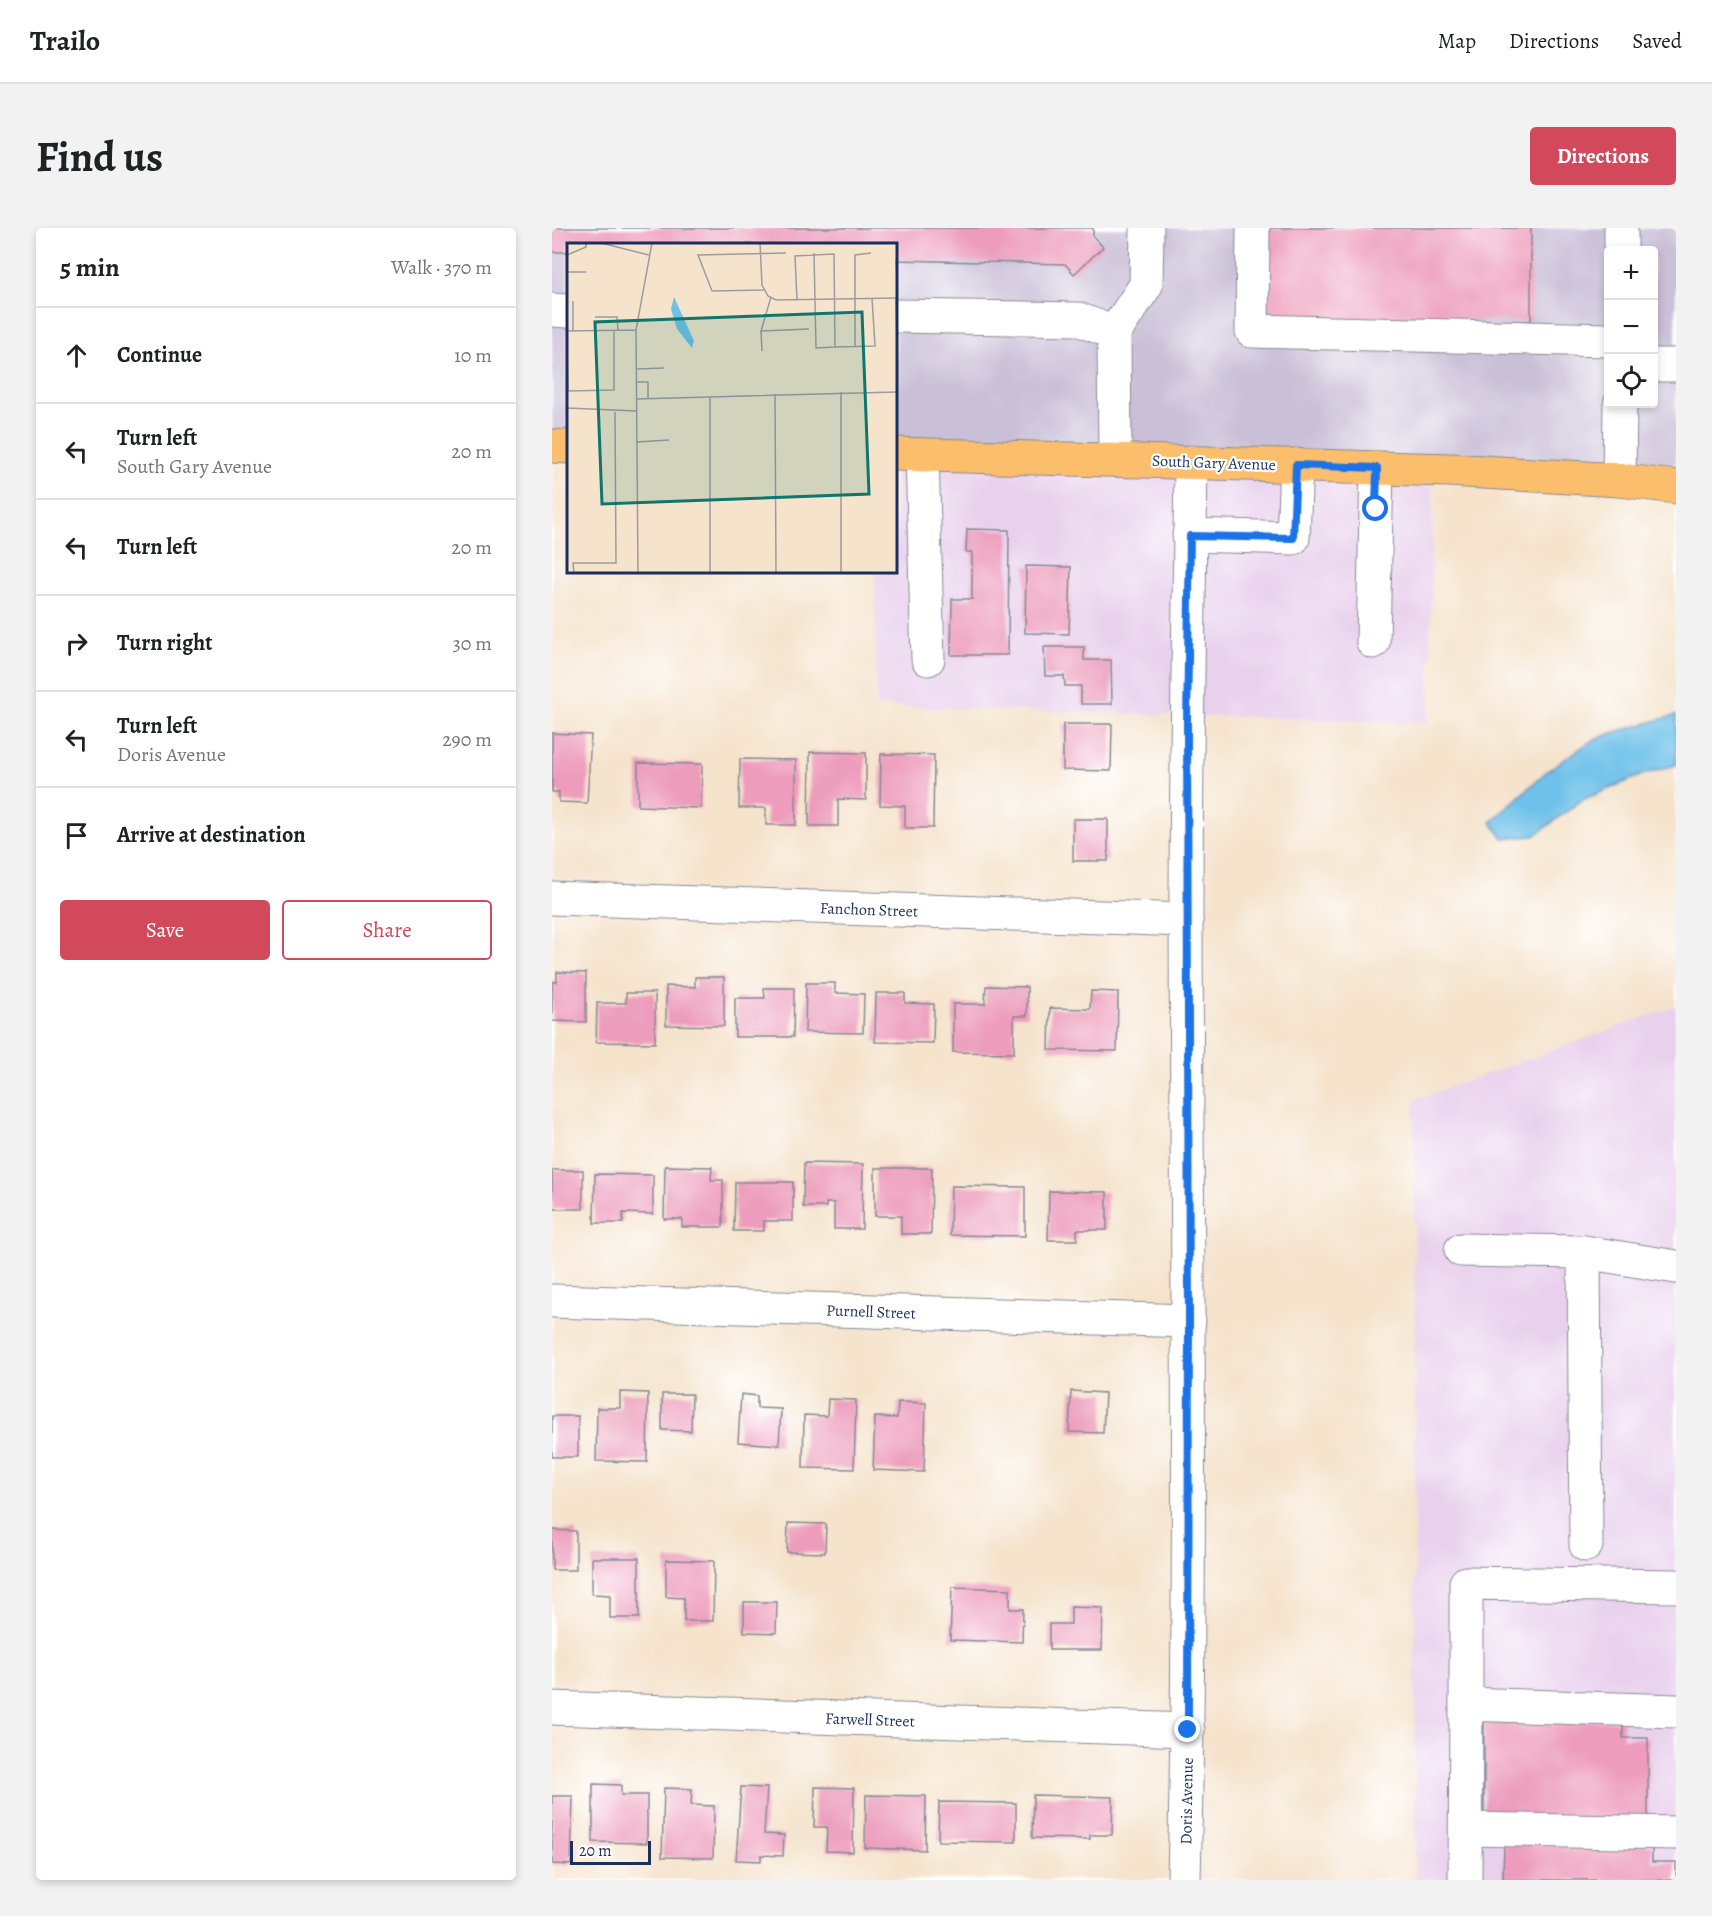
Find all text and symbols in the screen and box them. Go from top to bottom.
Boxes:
text: Trailo [30,22,100,60]
text: Map [1438,27,1476,55]
text: Directions [1509,27,1599,55]
text: Saved [1632,27,1682,55]
button: Directions [1530,127,1676,185]
text: Find us [36,128,163,185]
inset map [567,243,897,573]
map controls [1604,246,1658,408]
button: + [1604,246,1658,300]
text: 5 min [60,250,120,285]
text: Walk · 370 m [391,254,492,281]
button: − [1604,300,1658,354]
icon: ahead [60,339,93,372]
text: Continue [117,340,202,370]
text: 10 m [454,342,492,369]
button: locate [1604,354,1658,408]
text: Turn left [117,423,197,453]
icon: left [60,435,93,468]
text: 20 m [451,438,492,465]
street label: South Gary Avenue [1152,450,1276,476]
text: South Gary Avenue [117,453,272,480]
route start [1362,495,1388,521]
icon: left [60,531,93,564]
text: Turn left [117,532,197,562]
text: 20 m [451,534,492,561]
icon: right [60,627,93,660]
text: Turn right [117,628,213,658]
text: 30 m [452,630,492,657]
text: Turn left [117,711,197,741]
icon: left [60,723,93,756]
text: 290 m [442,726,492,753]
text: Doris Avenue [117,741,226,768]
icon: arrive [60,819,93,852]
text: Arrive at destination [117,820,306,850]
street label: Fanchon Street [819,897,918,923]
button: Save [60,900,270,960]
button: Share [282,900,492,960]
street label: Purnell Street [826,1299,916,1325]
street label: Farwell Street [825,1707,915,1733]
route end [1174,1716,1200,1742]
street label: Doris Avenue [1175,1757,1199,1845]
scale bar [570,1838,651,1866]
text: 20 m [579,1840,612,1862]

